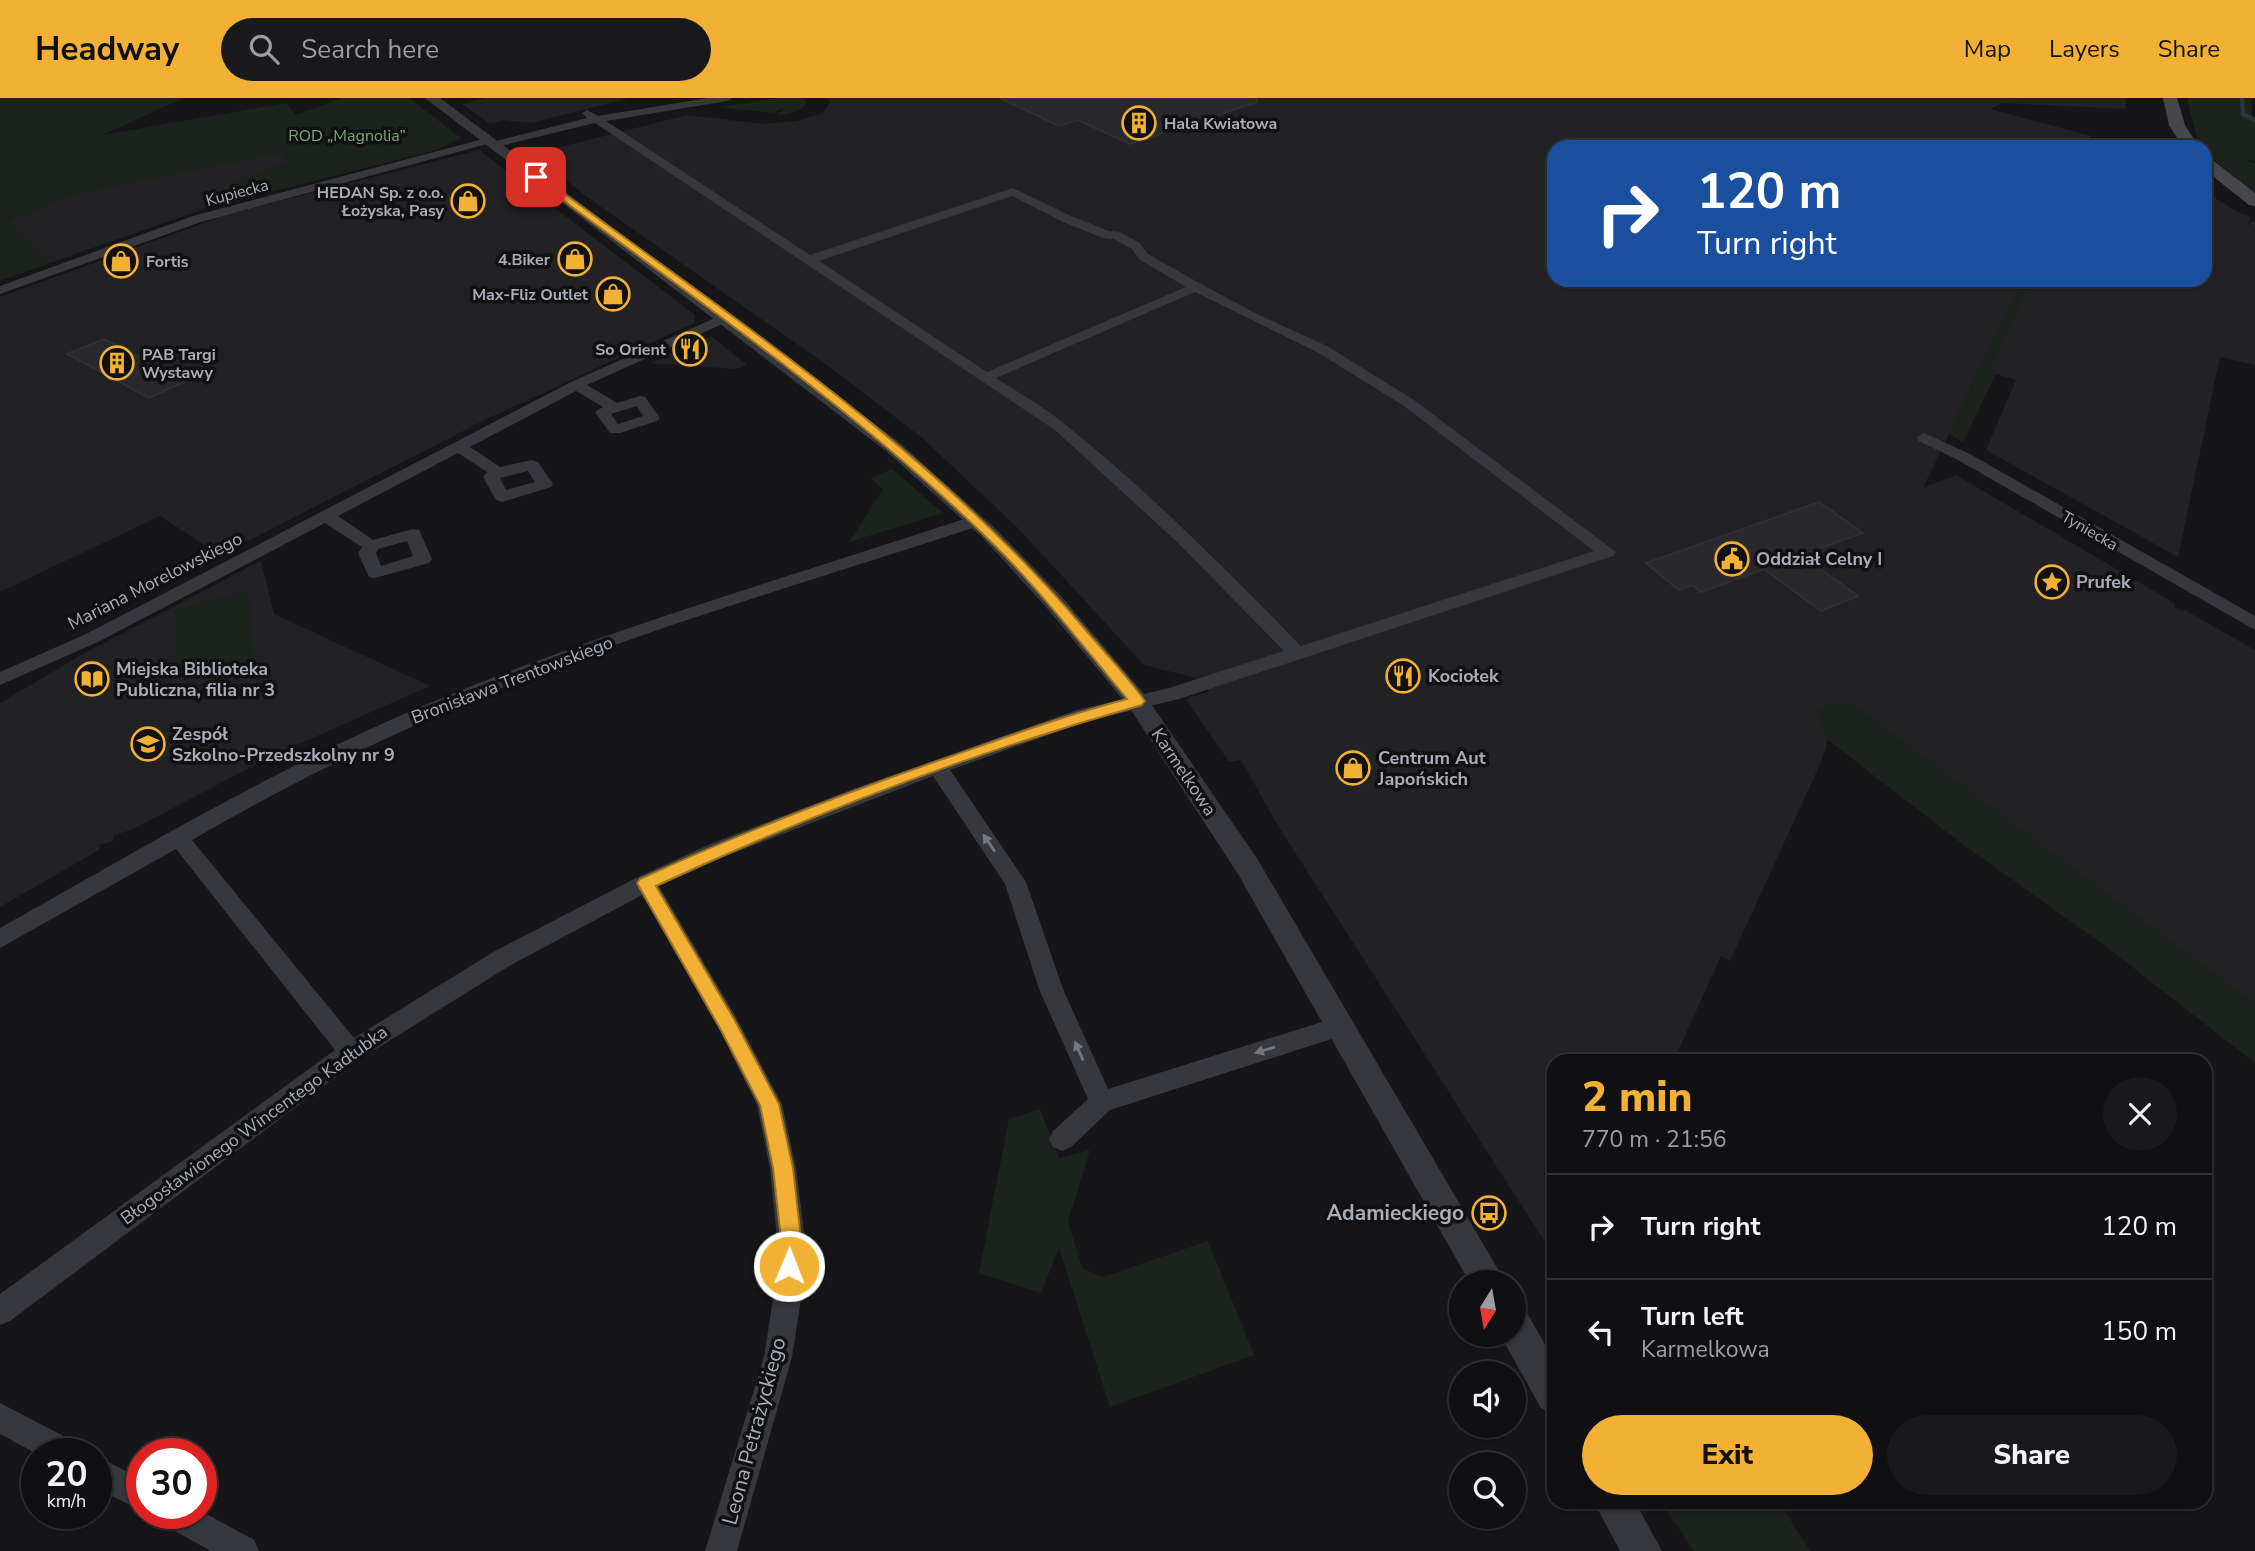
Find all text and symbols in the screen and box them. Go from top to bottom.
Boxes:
search box [221,18,711,81]
text: Headway [35,27,179,72]
icon: search [245,30,283,68]
text: Search here [301,32,439,67]
text: Map [1964,33,2011,65]
text: Layers [2049,33,2120,65]
text: Share [2158,33,2220,65]
building icon: Hala Kwiatowa [1120,104,1158,142]
place label: Hala Kwiatowa [1164,113,1277,135]
park label: ROD „Magnolia” [288,125,406,147]
pin [506,147,566,207]
icon: arrive [517,158,555,196]
text: 120 m [1697,158,1841,225]
icon: right [1582,168,1673,259]
street label: Kupiecka [203,174,271,212]
place label: HEDAN Sp. z o.o. Łożyska, Pasy [317,182,445,222]
shop icon: HEDAN Sp. z o.o. Łożyska, Pasy [449,182,487,220]
text: Turn right [1697,222,1837,265]
shop icon: 4.Biker [556,240,594,278]
shop icon: Fortis [102,242,140,280]
place label: 4.Biker [498,249,551,271]
place label: Fortis [146,251,189,273]
shop icon: Max-Fliz Outlet [594,275,632,313]
place label: Max-Fliz Outlet [472,284,589,306]
restaurant icon: So Orient [671,330,709,368]
place label: So Orient [595,339,667,361]
building icon: PAB Targi Wystawy [98,344,136,382]
place label: PAB Targi Wystawy [142,344,216,384]
street label: Tyniecka [2057,506,2122,556]
street label: Mariana Morelowskiego [64,527,246,635]
public building icon: Oddział Celny I [1713,540,1751,578]
place label: Oddział Celny I [1756,547,1882,571]
place icon: Prufek [2033,563,2071,601]
place label: Prufek [2076,570,2131,594]
street label: Bronisława Trentowskiego [408,630,616,730]
place label: Miejska Biblioteka Publiczna, filia nr 3 [116,657,275,702]
restaurant icon: Kociołek [1384,657,1422,695]
library icon: Miejska Biblioteka Publiczna, filia nr 3 [73,660,111,698]
place label: Kociołek [1428,664,1499,688]
place label: Zespół Szkolno-Przedszkolny nr 9 [172,722,395,767]
street label: Karmelkowa [1146,724,1222,820]
school or university icon: Zespół Szkolno-Przedszkolny nr 9 [129,725,167,763]
place label: Centrum Aut Japońskich [1377,746,1486,791]
shop icon: Centrum Aut Japońskich [1334,749,1372,787]
one-way arrow [982,834,996,852]
street label: Błogosławionego Wincentego Kadłubka [116,1020,392,1230]
one-way arrow [1073,1041,1085,1061]
one-way arrow [1254,1046,1275,1056]
text: 2 min [1582,1069,1692,1126]
button: close [2103,1077,2177,1151]
text: 770 m · 21:56 [1582,1124,1727,1155]
bus stop icon: Adamieckiego [1470,1194,1508,1232]
place label: Adamieckiego [1327,1199,1464,1227]
icon: right [1582,1208,1620,1246]
text: Turn right [1641,1209,1760,1244]
text: 120 m [2101,1209,2177,1244]
position arrow [752,1229,826,1303]
north arrow [1449,1270,1526,1348]
map controls [1449,1270,1526,1529]
text: Turn left [1641,1299,1744,1334]
icon: left [1582,1313,1620,1351]
text: 150 m [2101,1314,2177,1349]
street label: Leona Petrażyckiego [716,1334,792,1528]
text: Karmelkowa [1641,1334,1770,1365]
button: sound [1449,1361,1526,1438]
button: Exit [1582,1415,1873,1495]
button: Share [1887,1415,2177,1495]
speed limit sign: 30 [126,1438,217,1529]
text: 20 [45,1451,88,1498]
button: search [1449,1452,1526,1529]
text: km/h [47,1489,86,1513]

